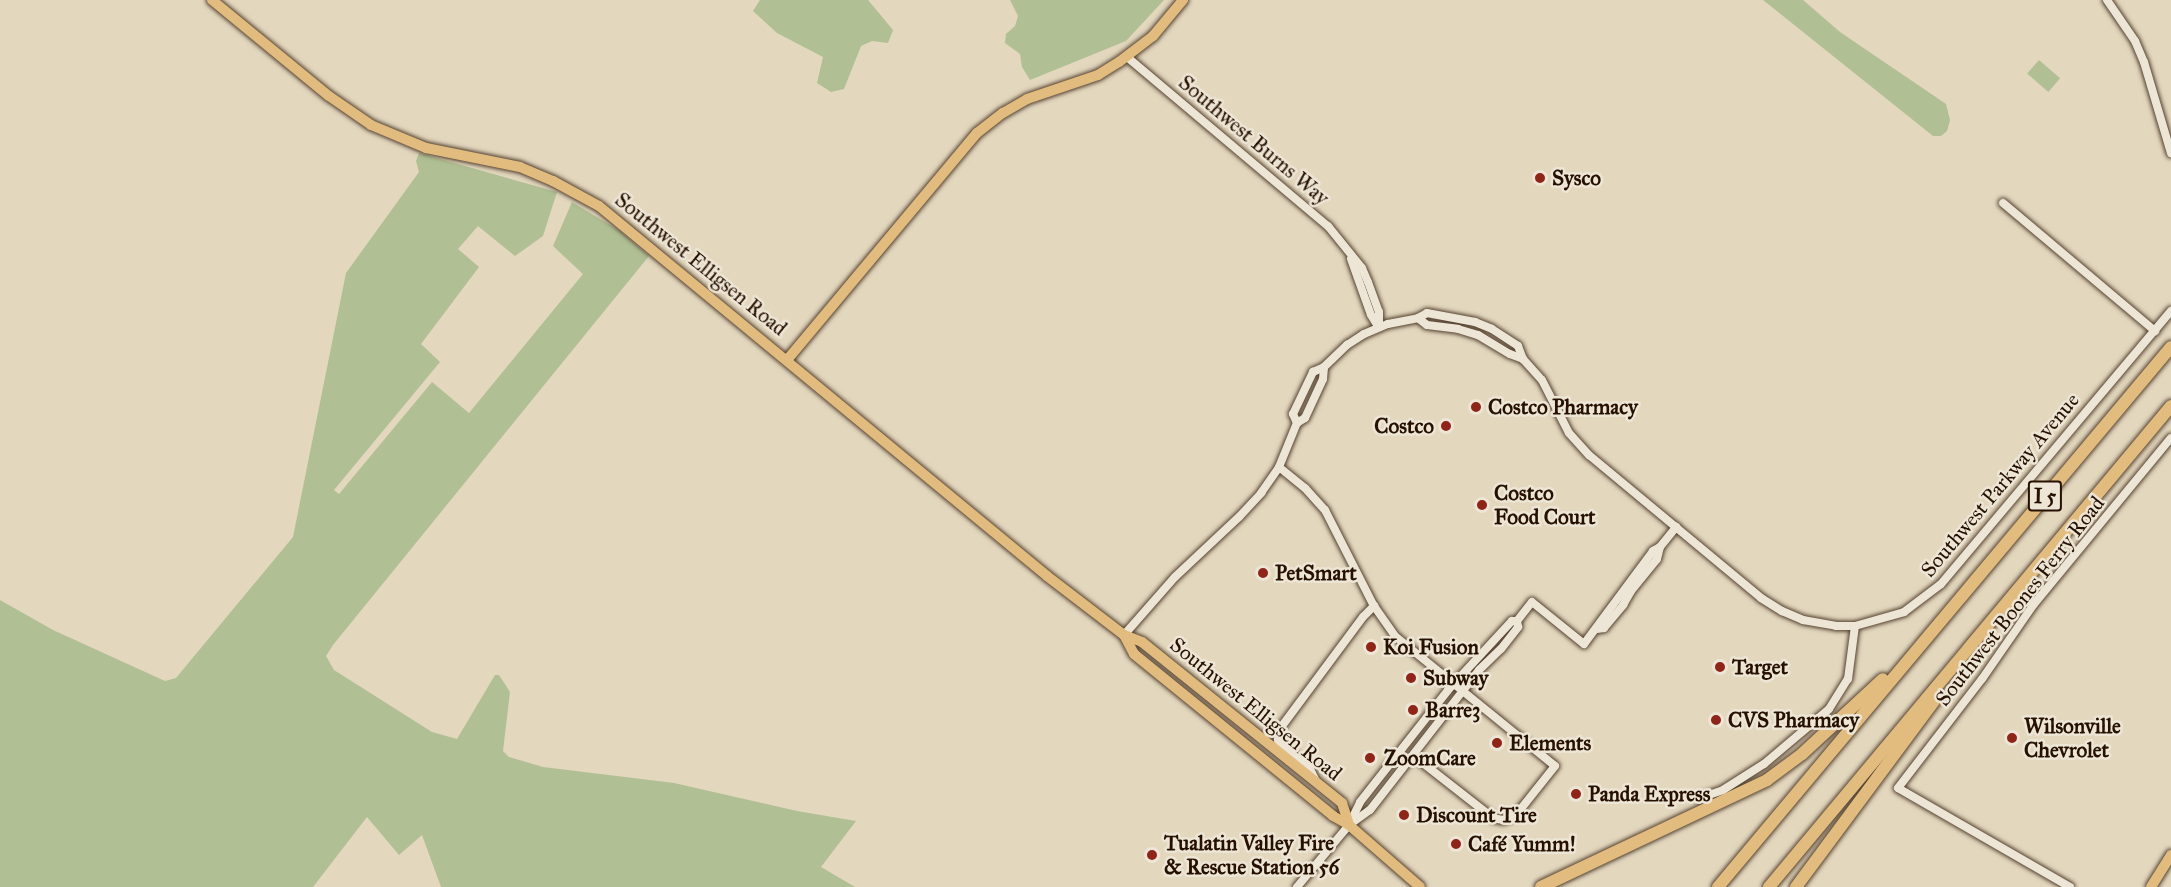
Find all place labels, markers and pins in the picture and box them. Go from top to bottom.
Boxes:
place label: Sysco [1552,165,1601,191]
marker: Sysco [1533,171,1547,185]
place label: Costco Pharmacy [1488,394,1638,420]
marker: Costco Pharmacy [1469,400,1483,414]
place label: Costco [1374,413,1434,439]
marker: Costco [1439,419,1453,433]
place label: Costco Food Court [1494,480,1595,530]
marker: Costco Food Court [1475,498,1489,512]
place label: PetSmart [1275,560,1357,586]
marker: PetSmart [1256,566,1270,580]
place label: Koi Fusion [1383,634,1479,660]
marker: Koi Fusion [1364,640,1378,654]
place label: Target [1732,654,1788,680]
marker: Target [1713,660,1727,674]
place label: Subway [1423,665,1488,691]
marker: Subway [1404,671,1418,685]
place label: Barre3 [1425,697,1481,723]
marker: Barre3 [1406,703,1420,717]
place label: CVS Pharmacy [1728,707,1859,733]
marker: CVS Pharmacy [1709,713,1723,727]
place label: Wilsonville Chevrolet [2024,713,2121,763]
place label: Elements [1509,730,1591,756]
marker: Wilsonville Chevrolet [2005,731,2019,745]
marker: Elements [1490,736,1504,750]
place label: ZoomCare [1384,745,1476,771]
marker: ZoomCare [1361,749,1379,767]
place label: Panda Express [1588,781,1710,807]
marker: Panda Express [1569,787,1583,801]
place label: Discount Tire [1416,802,1537,828]
marker: Discount Tire [1397,808,1411,822]
place label: Tualatin Valley Fire & Rescue Station 56 [1164,830,1339,880]
place label: Café Yumm! [1468,831,1576,857]
marker: Café Yumm! [1449,837,1463,851]
marker: Tualatin Valley Fire & Rescue Station 56 [1145,848,1159,862]

